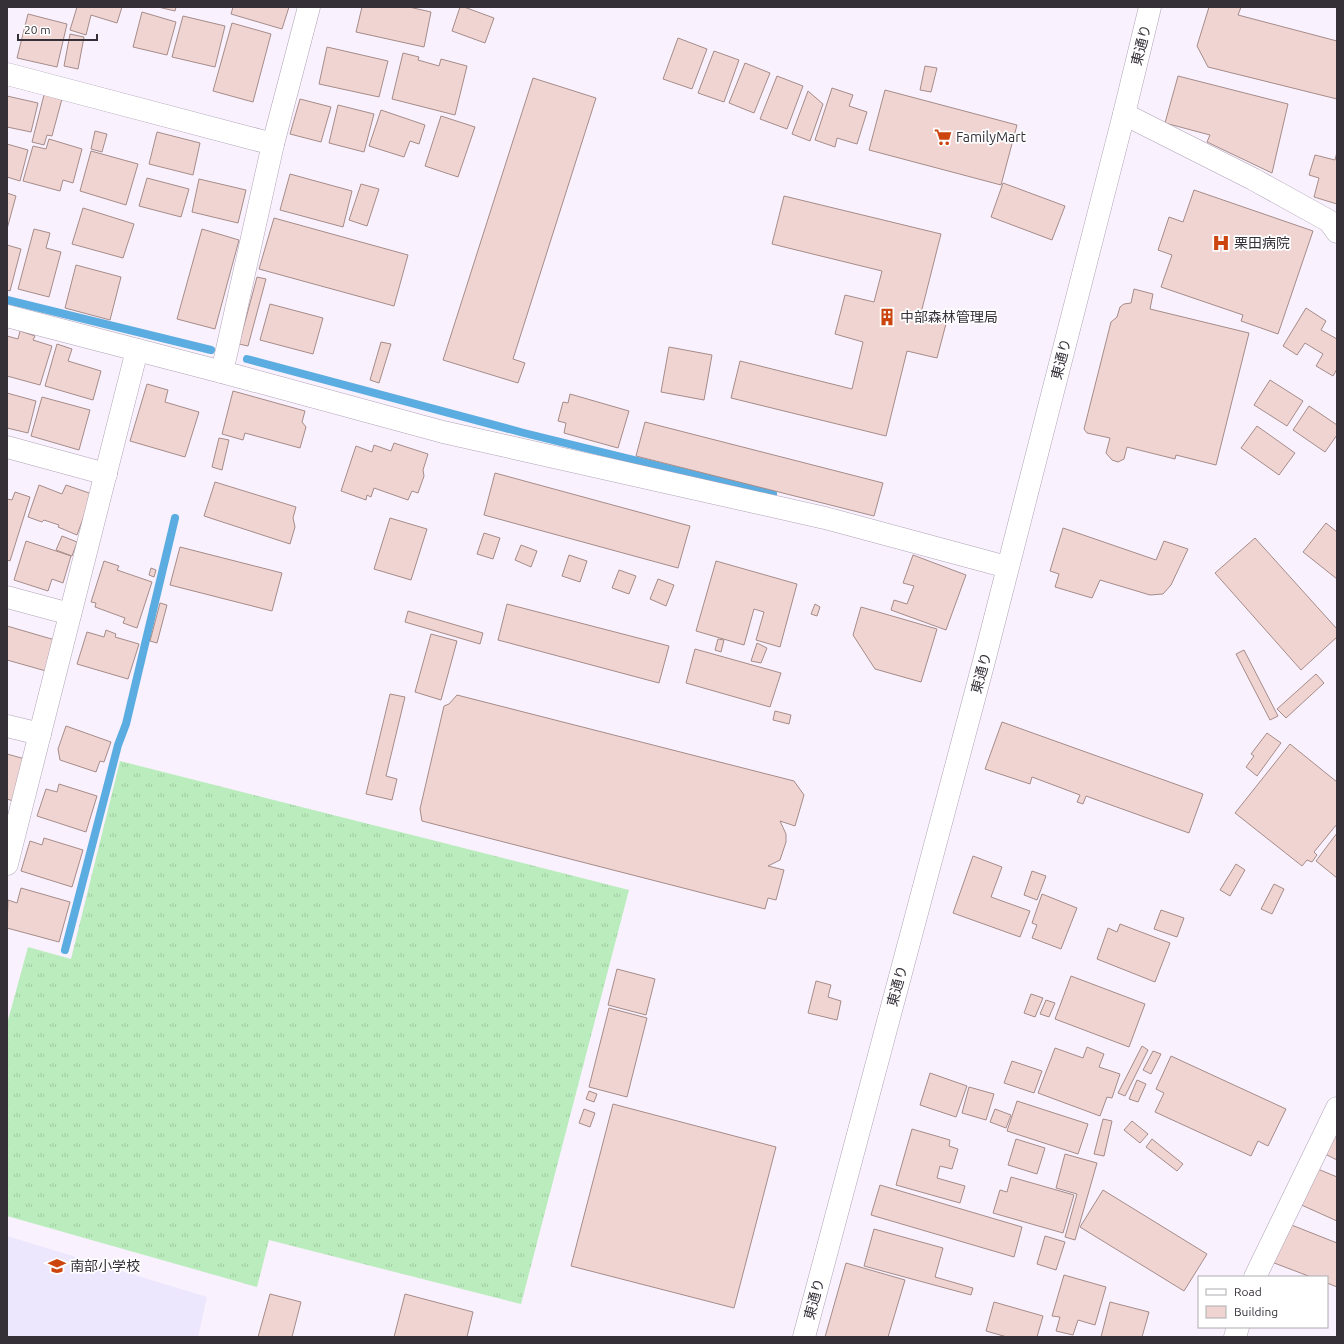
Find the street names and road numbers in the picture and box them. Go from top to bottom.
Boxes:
street label: 東通り [1128,23,1154,67]
street label: 東通り [1048,337,1074,381]
street label: 東通り [968,651,994,695]
street label: 東通り [884,964,910,1008]
street label: 東通り [801,1277,827,1321]

